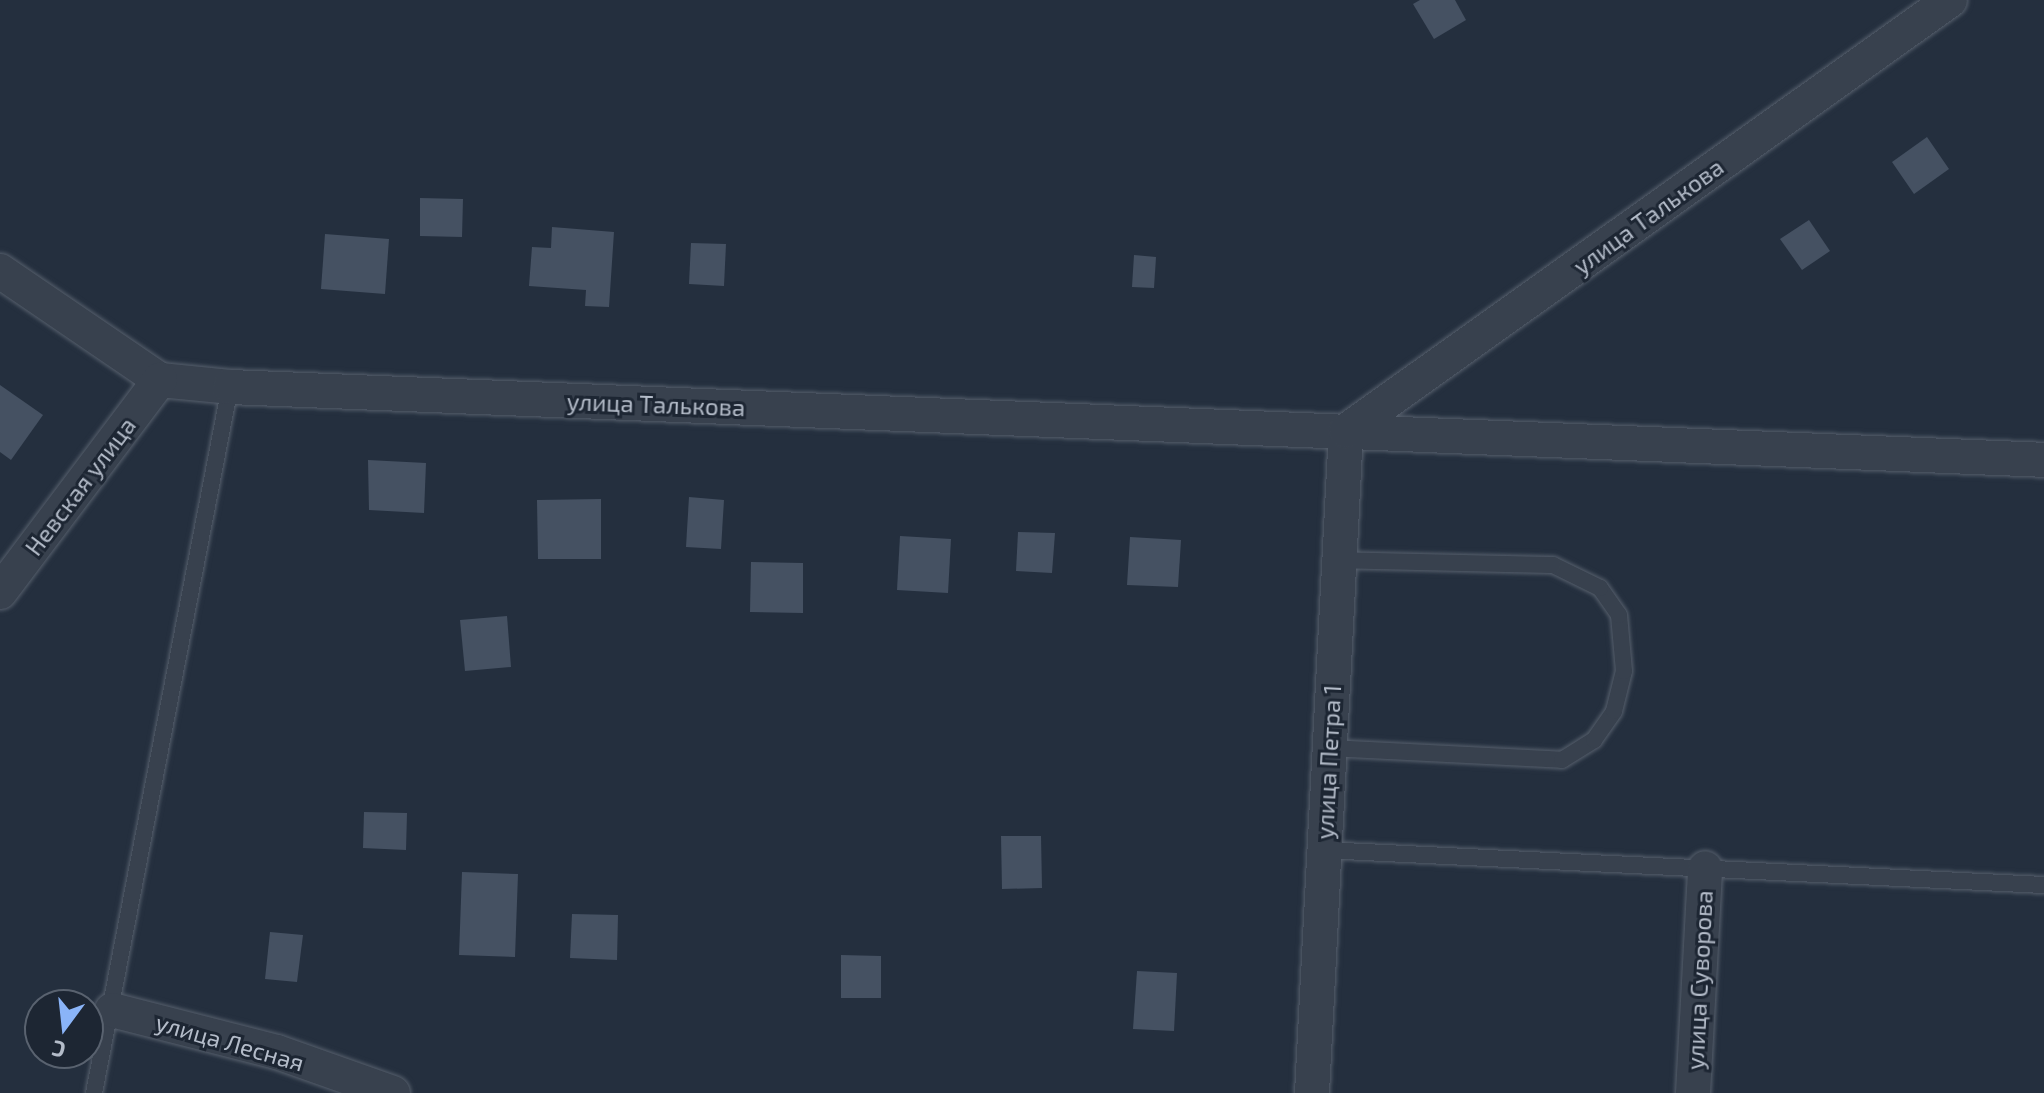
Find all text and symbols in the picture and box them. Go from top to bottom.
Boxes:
street label: улица Талькова [1567,152,1729,280]
street label: улица Талькова [566,386,746,422]
street label: Невская улица [19,411,141,561]
street label: улица Петра 1 [1310,684,1346,840]
street label: улица Суворова [1680,889,1718,1071]
north arrow [24,989,104,1069]
street label: улица Лесная [152,1007,308,1077]
text: С [49,1036,68,1064]

